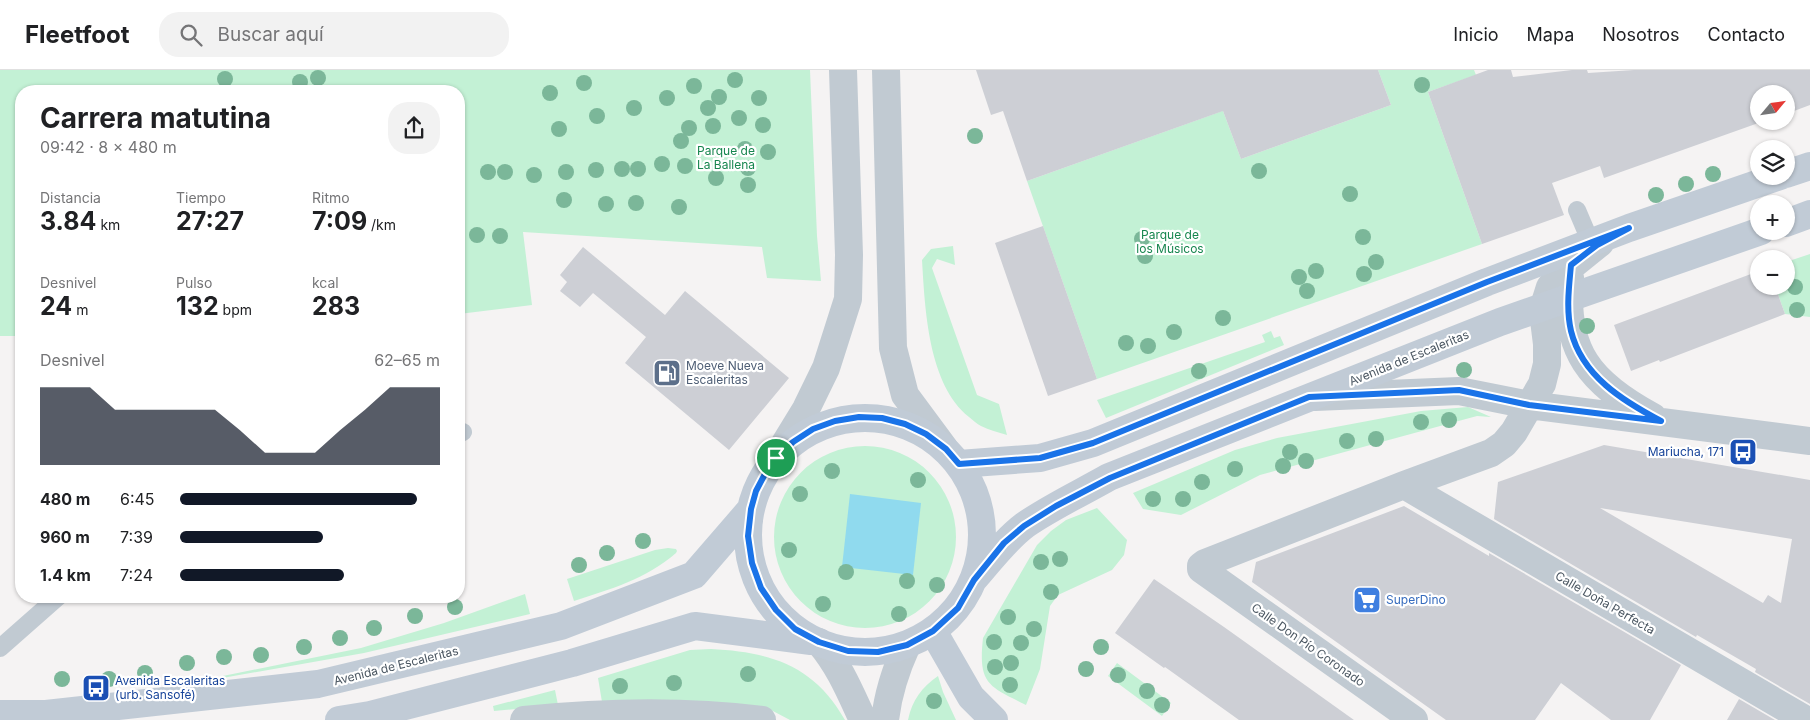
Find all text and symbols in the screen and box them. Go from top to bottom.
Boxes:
search box [159,12,509,57]
text: Fleetfoot [25,20,129,49]
icon: search [177,21,205,49]
text: Buscar aquí [217,23,324,46]
text: Inicio [1453,24,1499,45]
text: Mapa [1527,24,1574,45]
text: Nosotros [1602,24,1680,45]
text: Contacto [1708,24,1785,45]
north arrow [1750,85,1795,130]
map controls [1750,85,1795,295]
text: Carrera matutina [40,101,271,135]
button: share [388,102,440,154]
text: 09:42 · 8 × 480 m [40,137,177,157]
button: layers [1750,140,1795,185]
park label: Parque de La Ballena [697,143,755,172]
text: Distancia [40,189,101,206]
text: Tiempo [176,189,226,206]
text: Ritmo [312,189,350,206]
button: + [1750,195,1795,240]
text: 3.84 [40,206,96,236]
text: 27:27 [176,206,244,236]
text: 7:09 [312,206,367,236]
text: km [96,216,120,233]
text: /km [367,216,396,233]
park label: Parque de los Músicos [1136,227,1204,256]
button: − [1750,250,1795,295]
text: Desnivel [40,274,96,291]
text: Pulso [176,274,212,291]
text: kcal [312,274,339,291]
text: 24 [40,291,72,321]
text: 132 [176,291,219,321]
text: 283 [312,291,360,321]
text: m [72,301,88,318]
text: bpm [219,301,252,318]
street label: Avenida de Escaleritas [1347,327,1471,388]
text: Desnivel [40,350,105,370]
text: 62–65 m [374,350,440,370]
fuel station icon: Moeve Nueva Escaleritas [652,358,682,388]
place label: Moeve Nueva Escaleritas [686,358,764,387]
pin [755,437,797,479]
bus stop icon: Mariucha, 171 [1728,437,1758,467]
icon: arrive [762,444,790,472]
place label: Mariucha, 171 [1648,444,1724,459]
text: 480 m [40,489,90,509]
text: 6:45 [120,489,155,509]
text: 960 m [40,527,90,547]
text: 7:39 [120,527,153,547]
text: 1.4 km [40,565,91,585]
text: 7:24 [120,565,153,585]
street label: Calle Doña Perfecta [1553,568,1658,637]
supermarket icon: SuperDino [1352,585,1382,615]
place label: SuperDino [1386,592,1446,607]
street label: Calle Don Pío Coronado [1249,600,1368,689]
street label: Avenida de Escaleritas [332,643,460,688]
bus stop icon: Avenida Escaleritas (urb. Sansofé) [81,673,111,703]
place label: Avenida Escaleritas (urb. Sansofé) [115,673,225,702]

